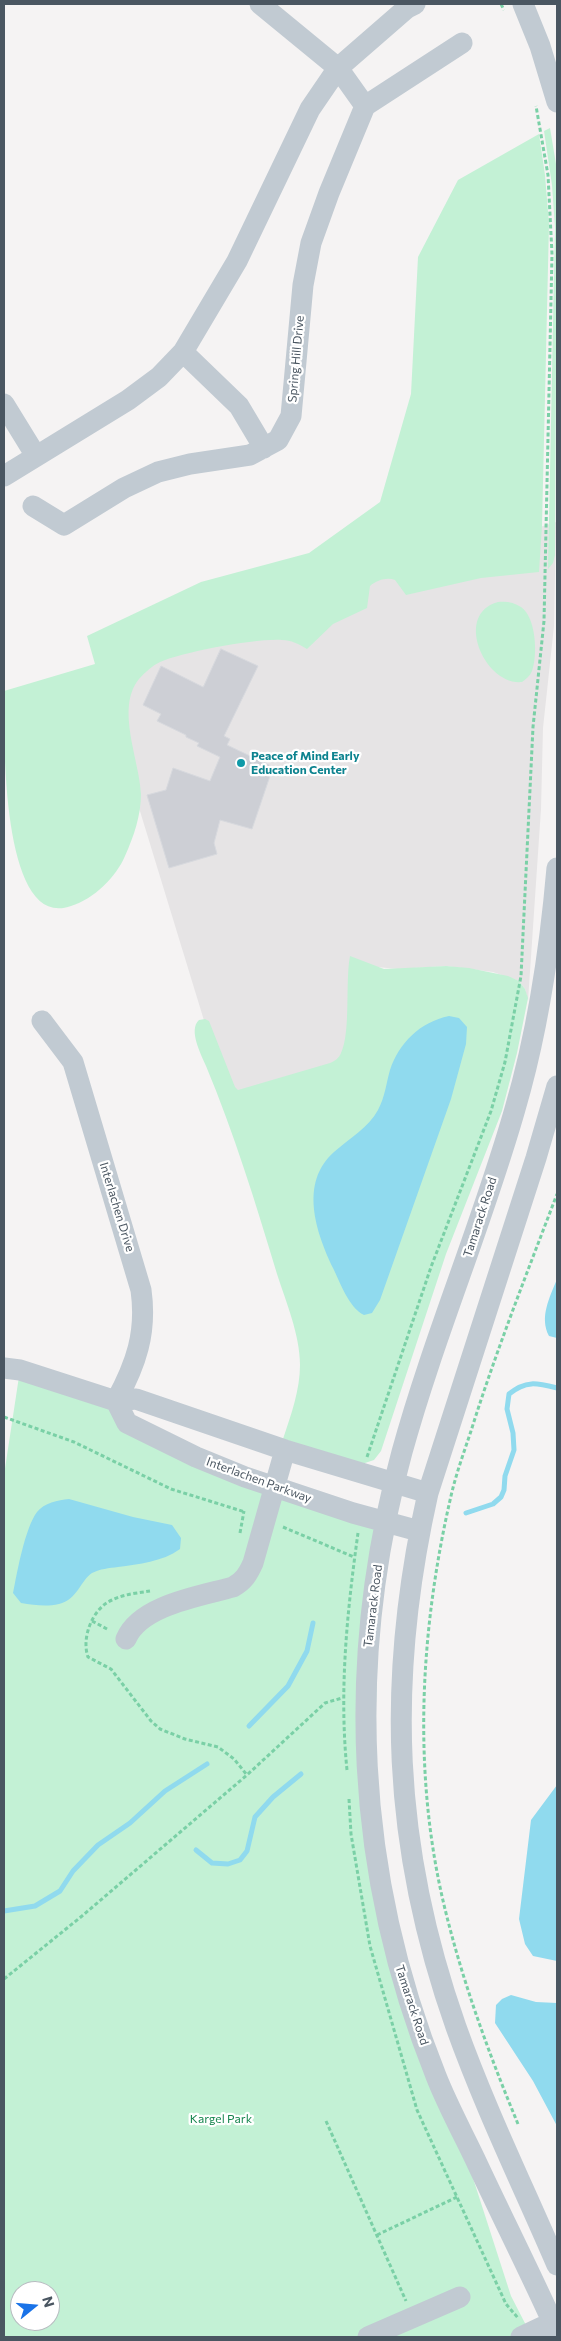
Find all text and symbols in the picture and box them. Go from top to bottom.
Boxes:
street label: Spring Hill Drive [285,315,307,403]
place label: Peace of Mind Early Education Center [251,749,359,777]
marker: Peace of Mind Early Education Center [235,757,247,769]
street label: Interlachen Drive [97,1161,137,1253]
street label: Tamarack Road [460,1175,500,1259]
street label: Interlachen Parkway [204,1454,314,1506]
street label: Tamarack Road [361,1564,385,1648]
street label: Tamarack Road [392,1963,432,2047]
park label: Kargel Park [190,2112,252,2126]
north arrow [10,2281,60,2331]
text: N [39,2294,59,2309]

